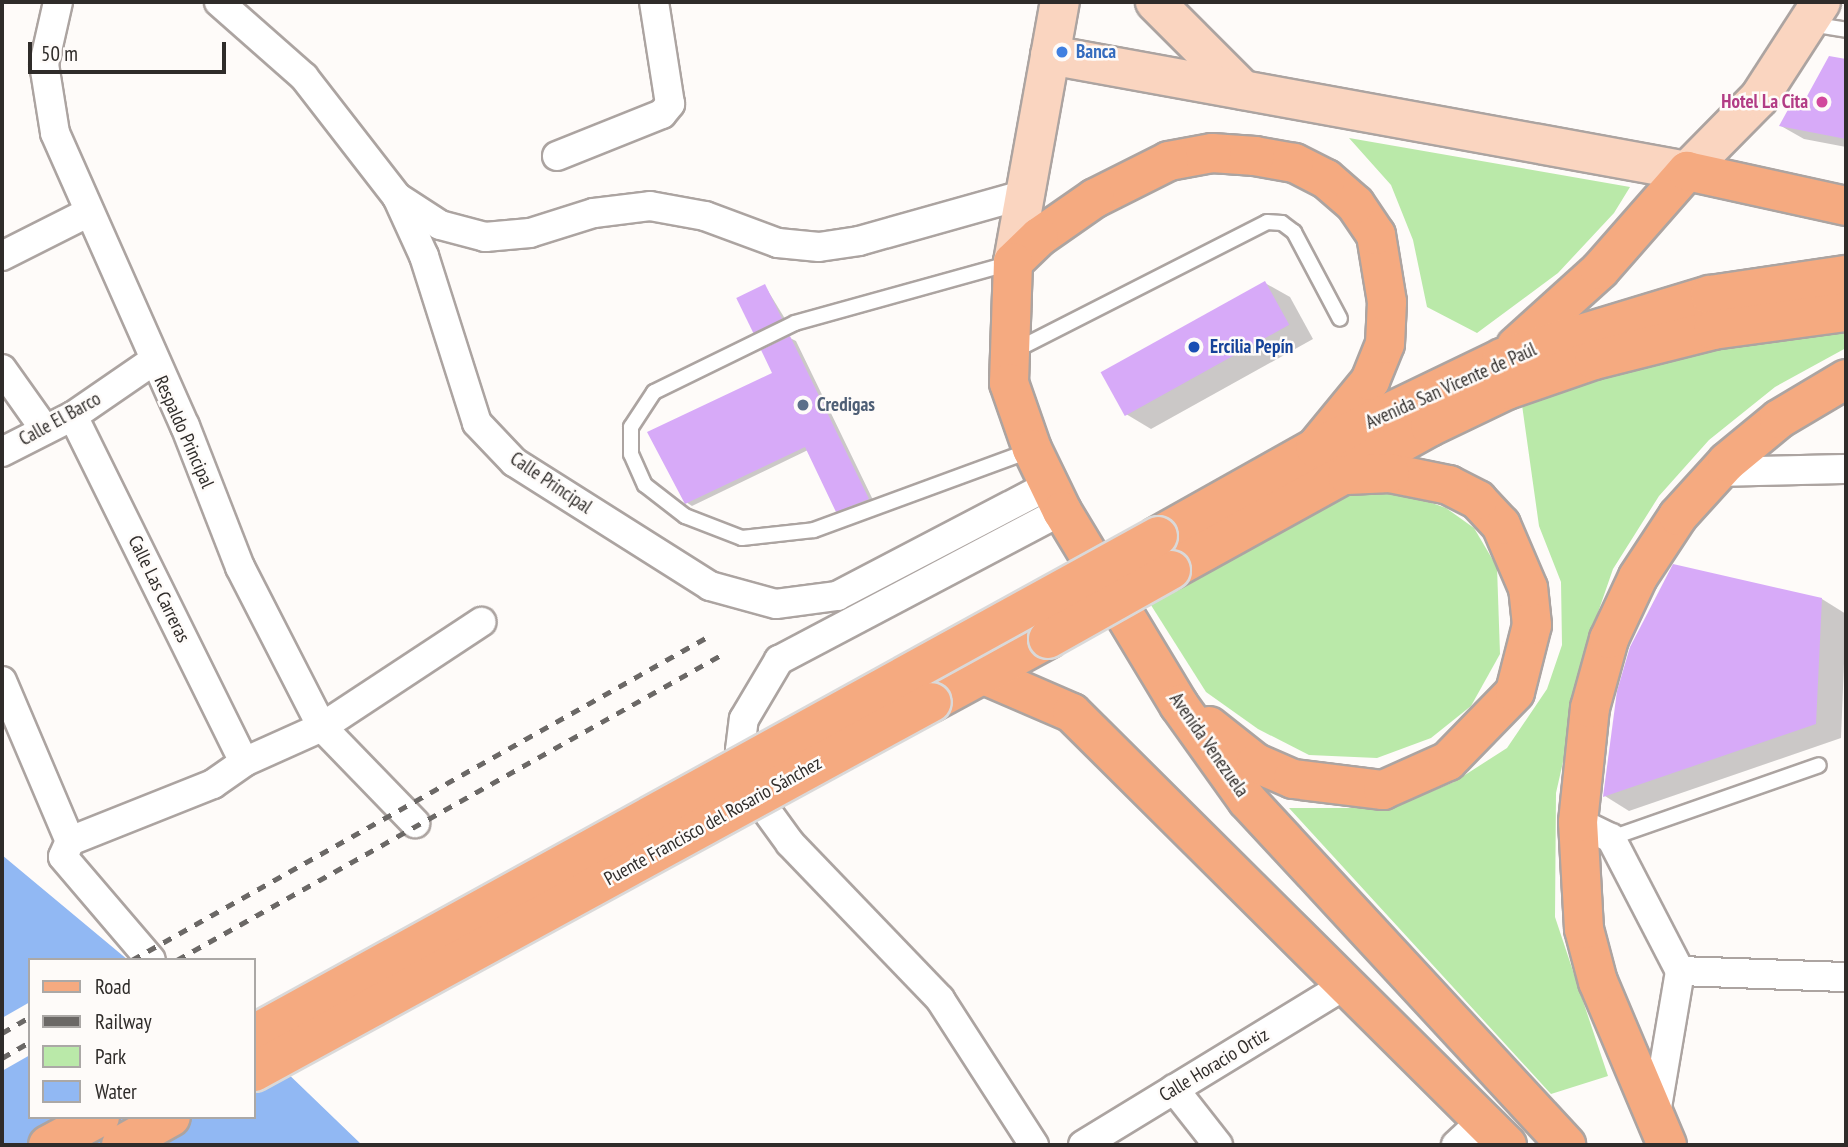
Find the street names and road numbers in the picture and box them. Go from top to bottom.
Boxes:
street label: Avenida San Vicente de Paúl [1362,338,1540,434]
street label: Respaldo Principal [149,372,219,492]
street label: Calle El Barco [15,387,105,451]
street label: Calle Principal [506,447,596,519]
street label: Calle Las Carreras [123,532,195,646]
street label: Avenida Venezuela [1164,688,1254,802]
street label: Puente Francisco del Rosario Sánchez [600,752,826,890]
street label: Calle Horacio Ortiz [1155,1023,1273,1107]

